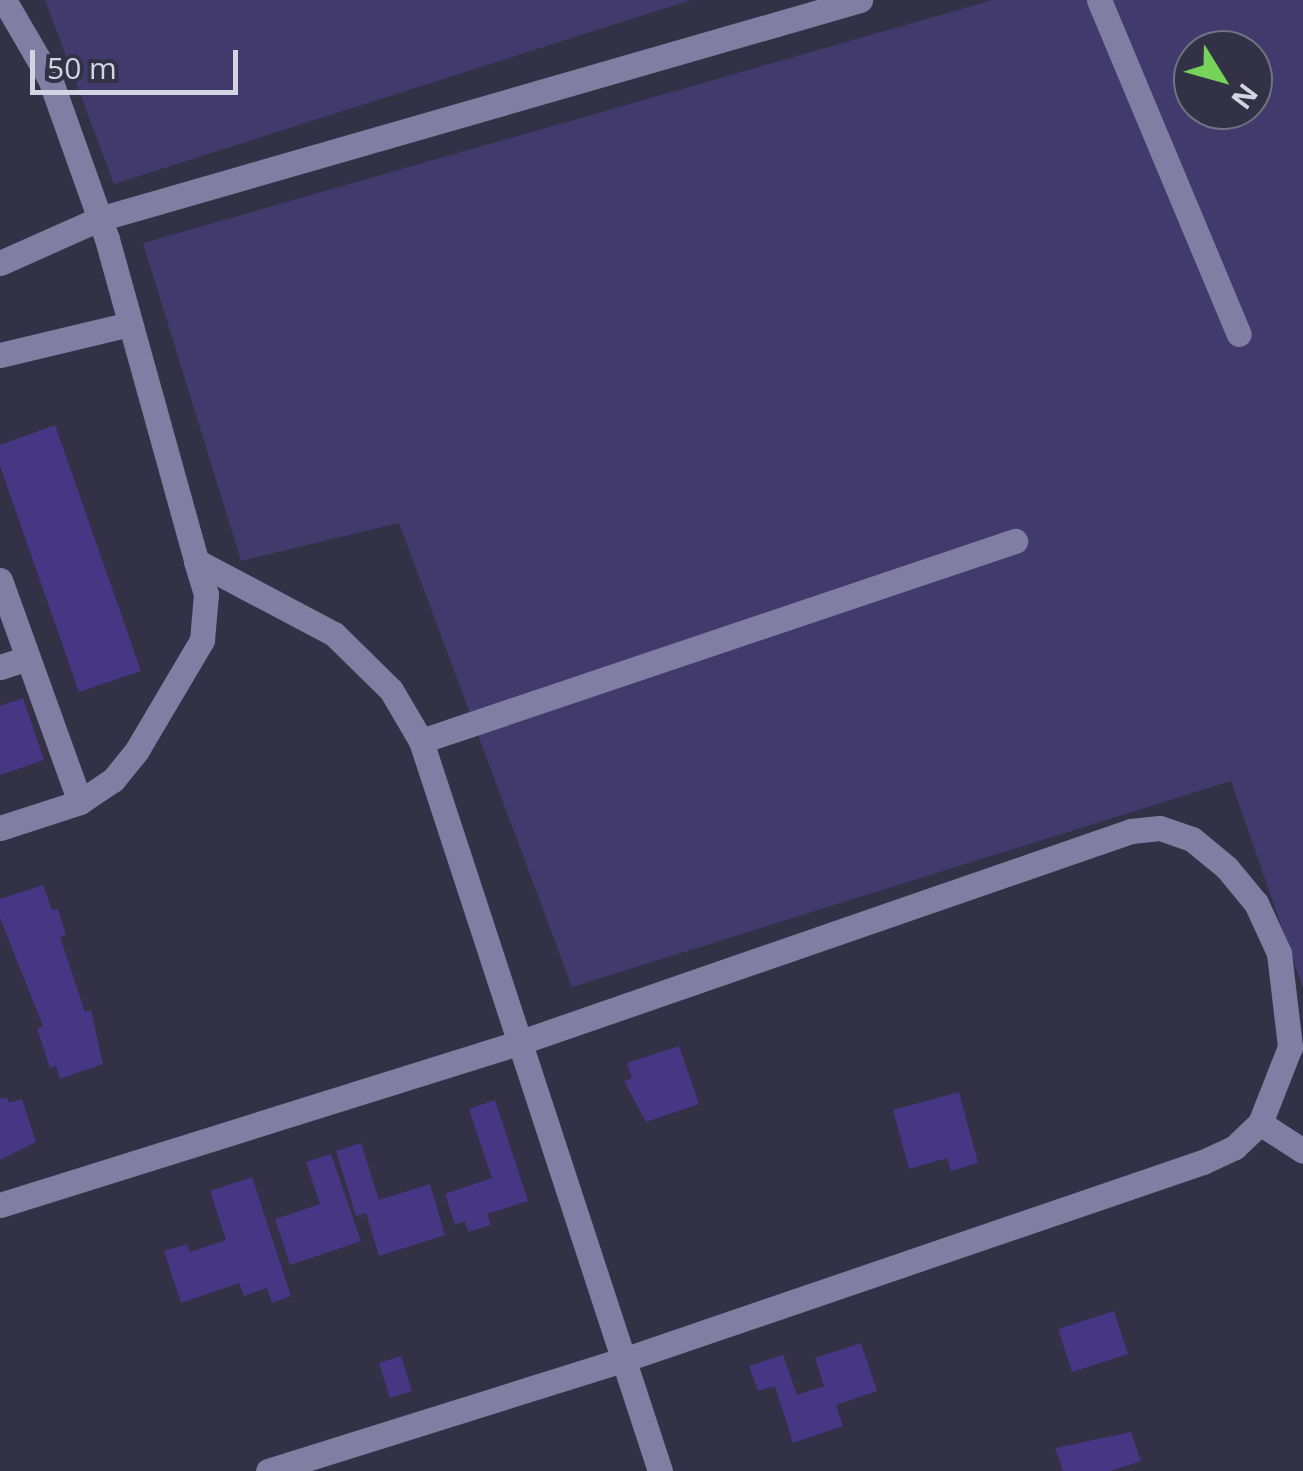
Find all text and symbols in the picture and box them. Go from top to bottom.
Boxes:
scale bar [35,30,242,92]
north arrow [1173,30,1273,130]
text: 50 m [47,47,117,88]
text: N [1223,76,1267,117]

